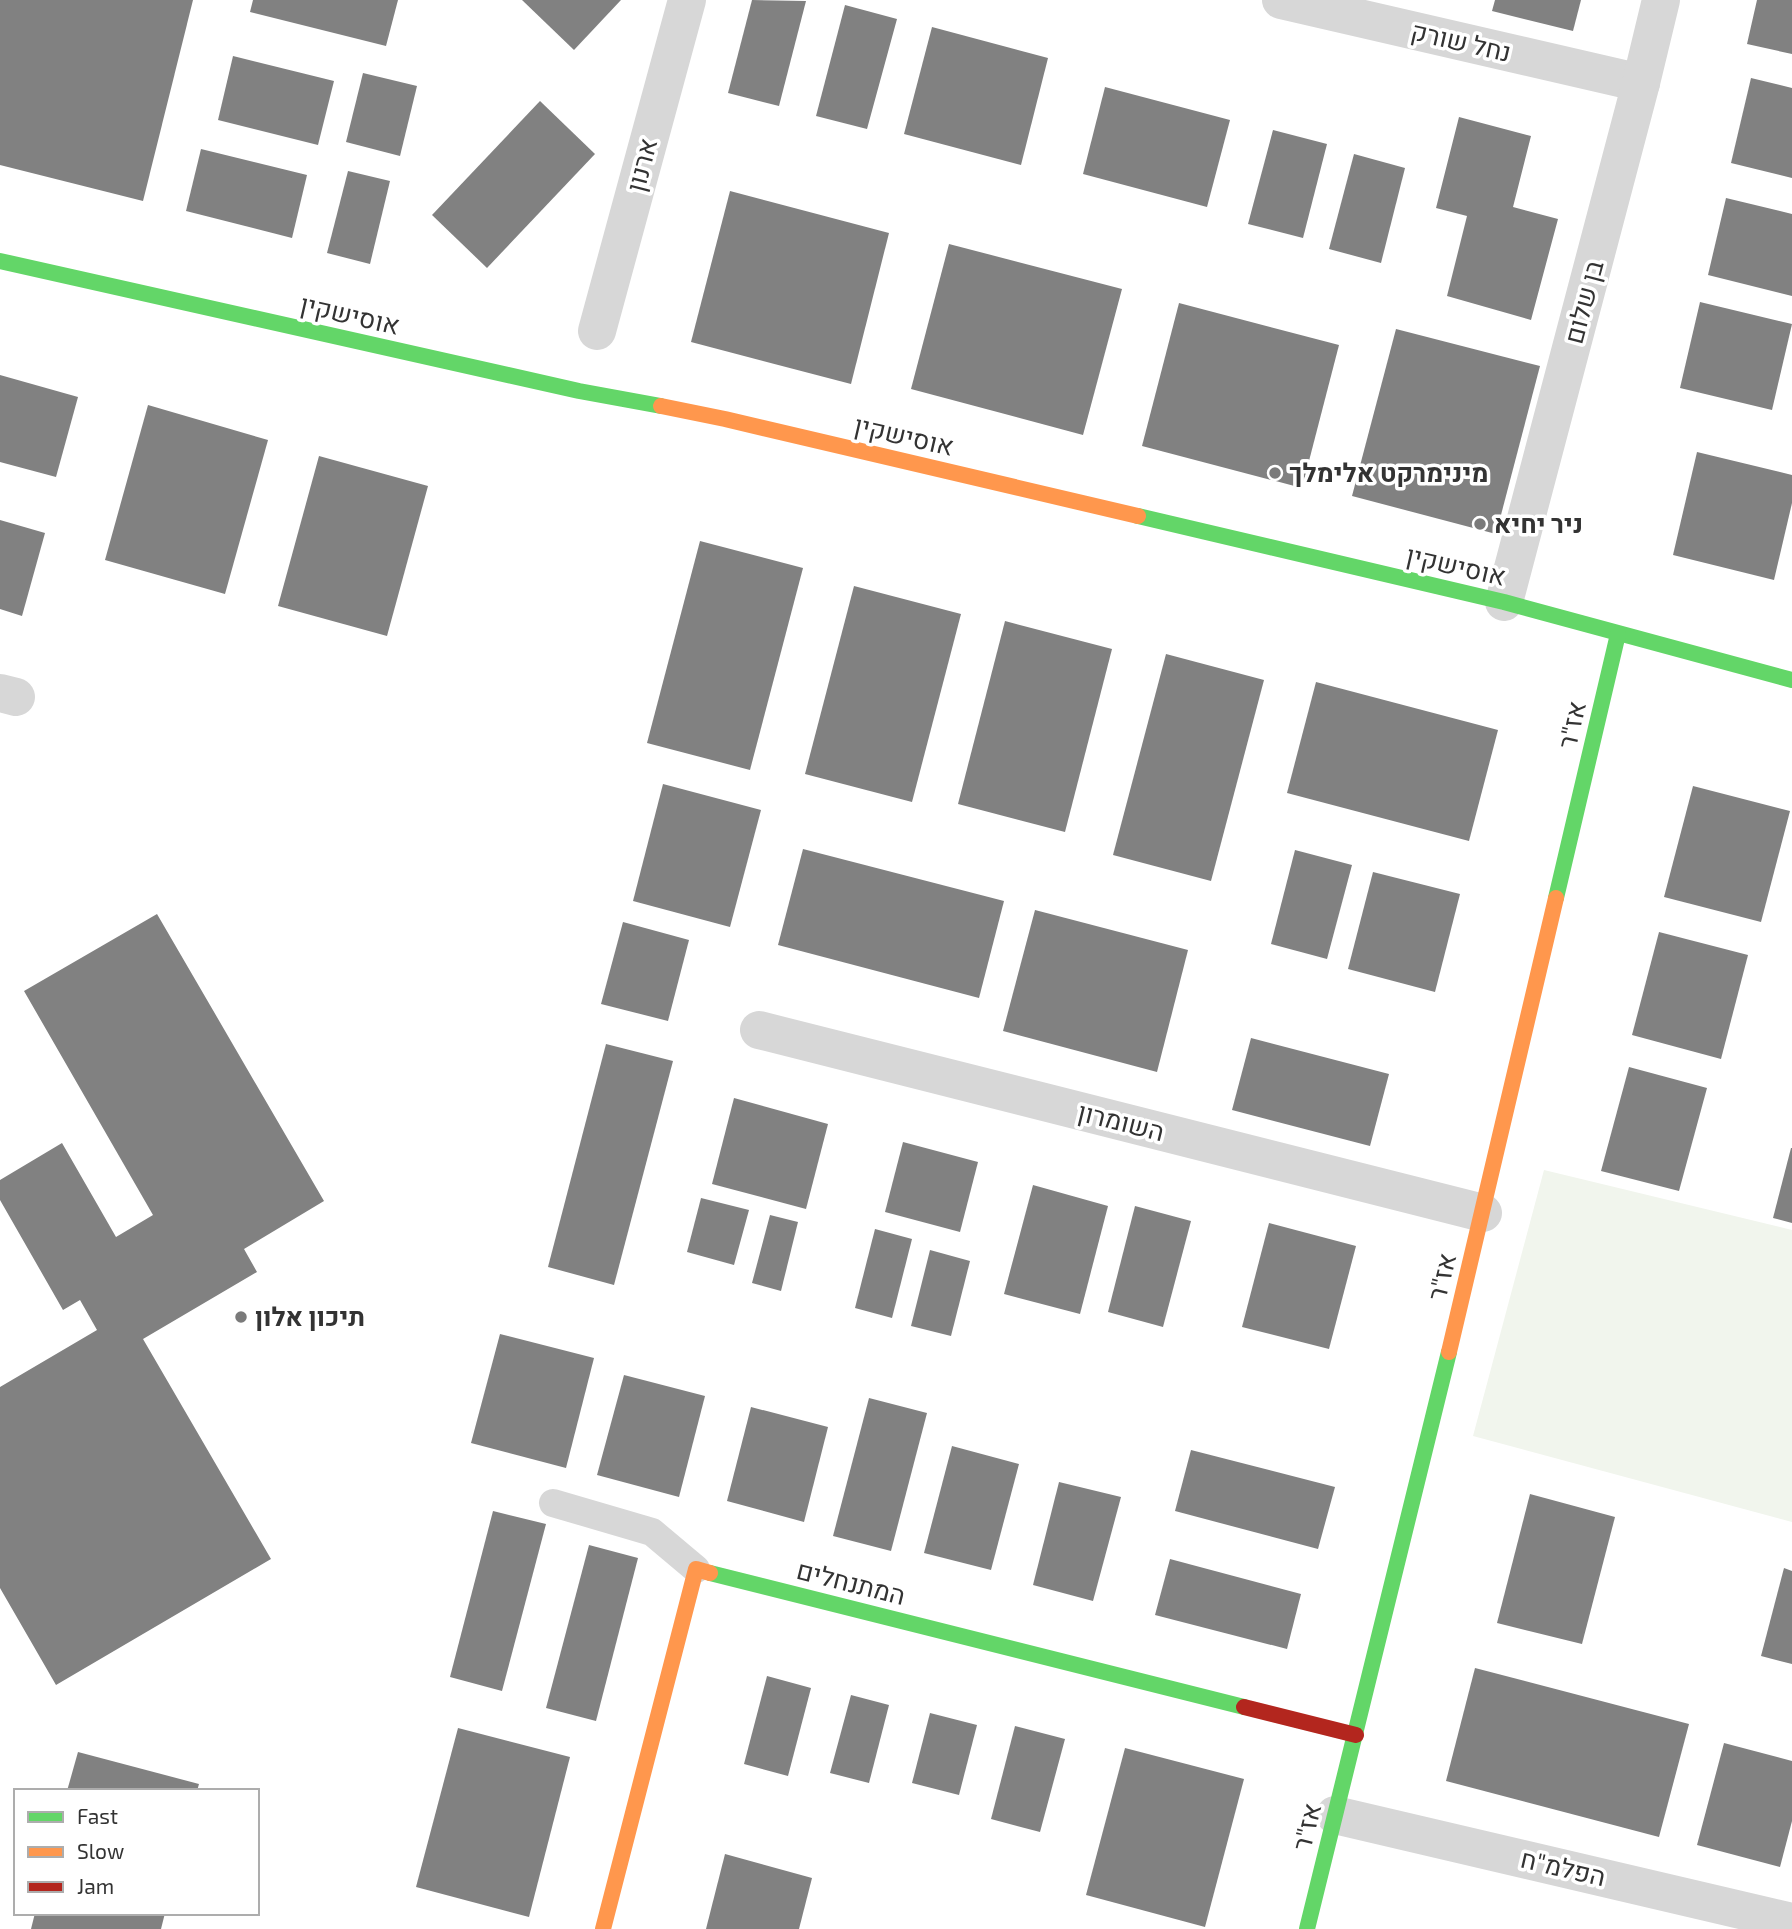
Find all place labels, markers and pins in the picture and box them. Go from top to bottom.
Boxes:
place label: מינימרקט אלימלך [1289,456,1488,487]
marker: מינימרקט אלימלך [1267,465,1283,481]
place label: ניר יחיא [1494,507,1583,538]
marker: ניר יחיא [1472,516,1488,532]
place label: תיכון אלון [255,1300,365,1331]
marker: תיכון אלון [233,1309,249,1325]

